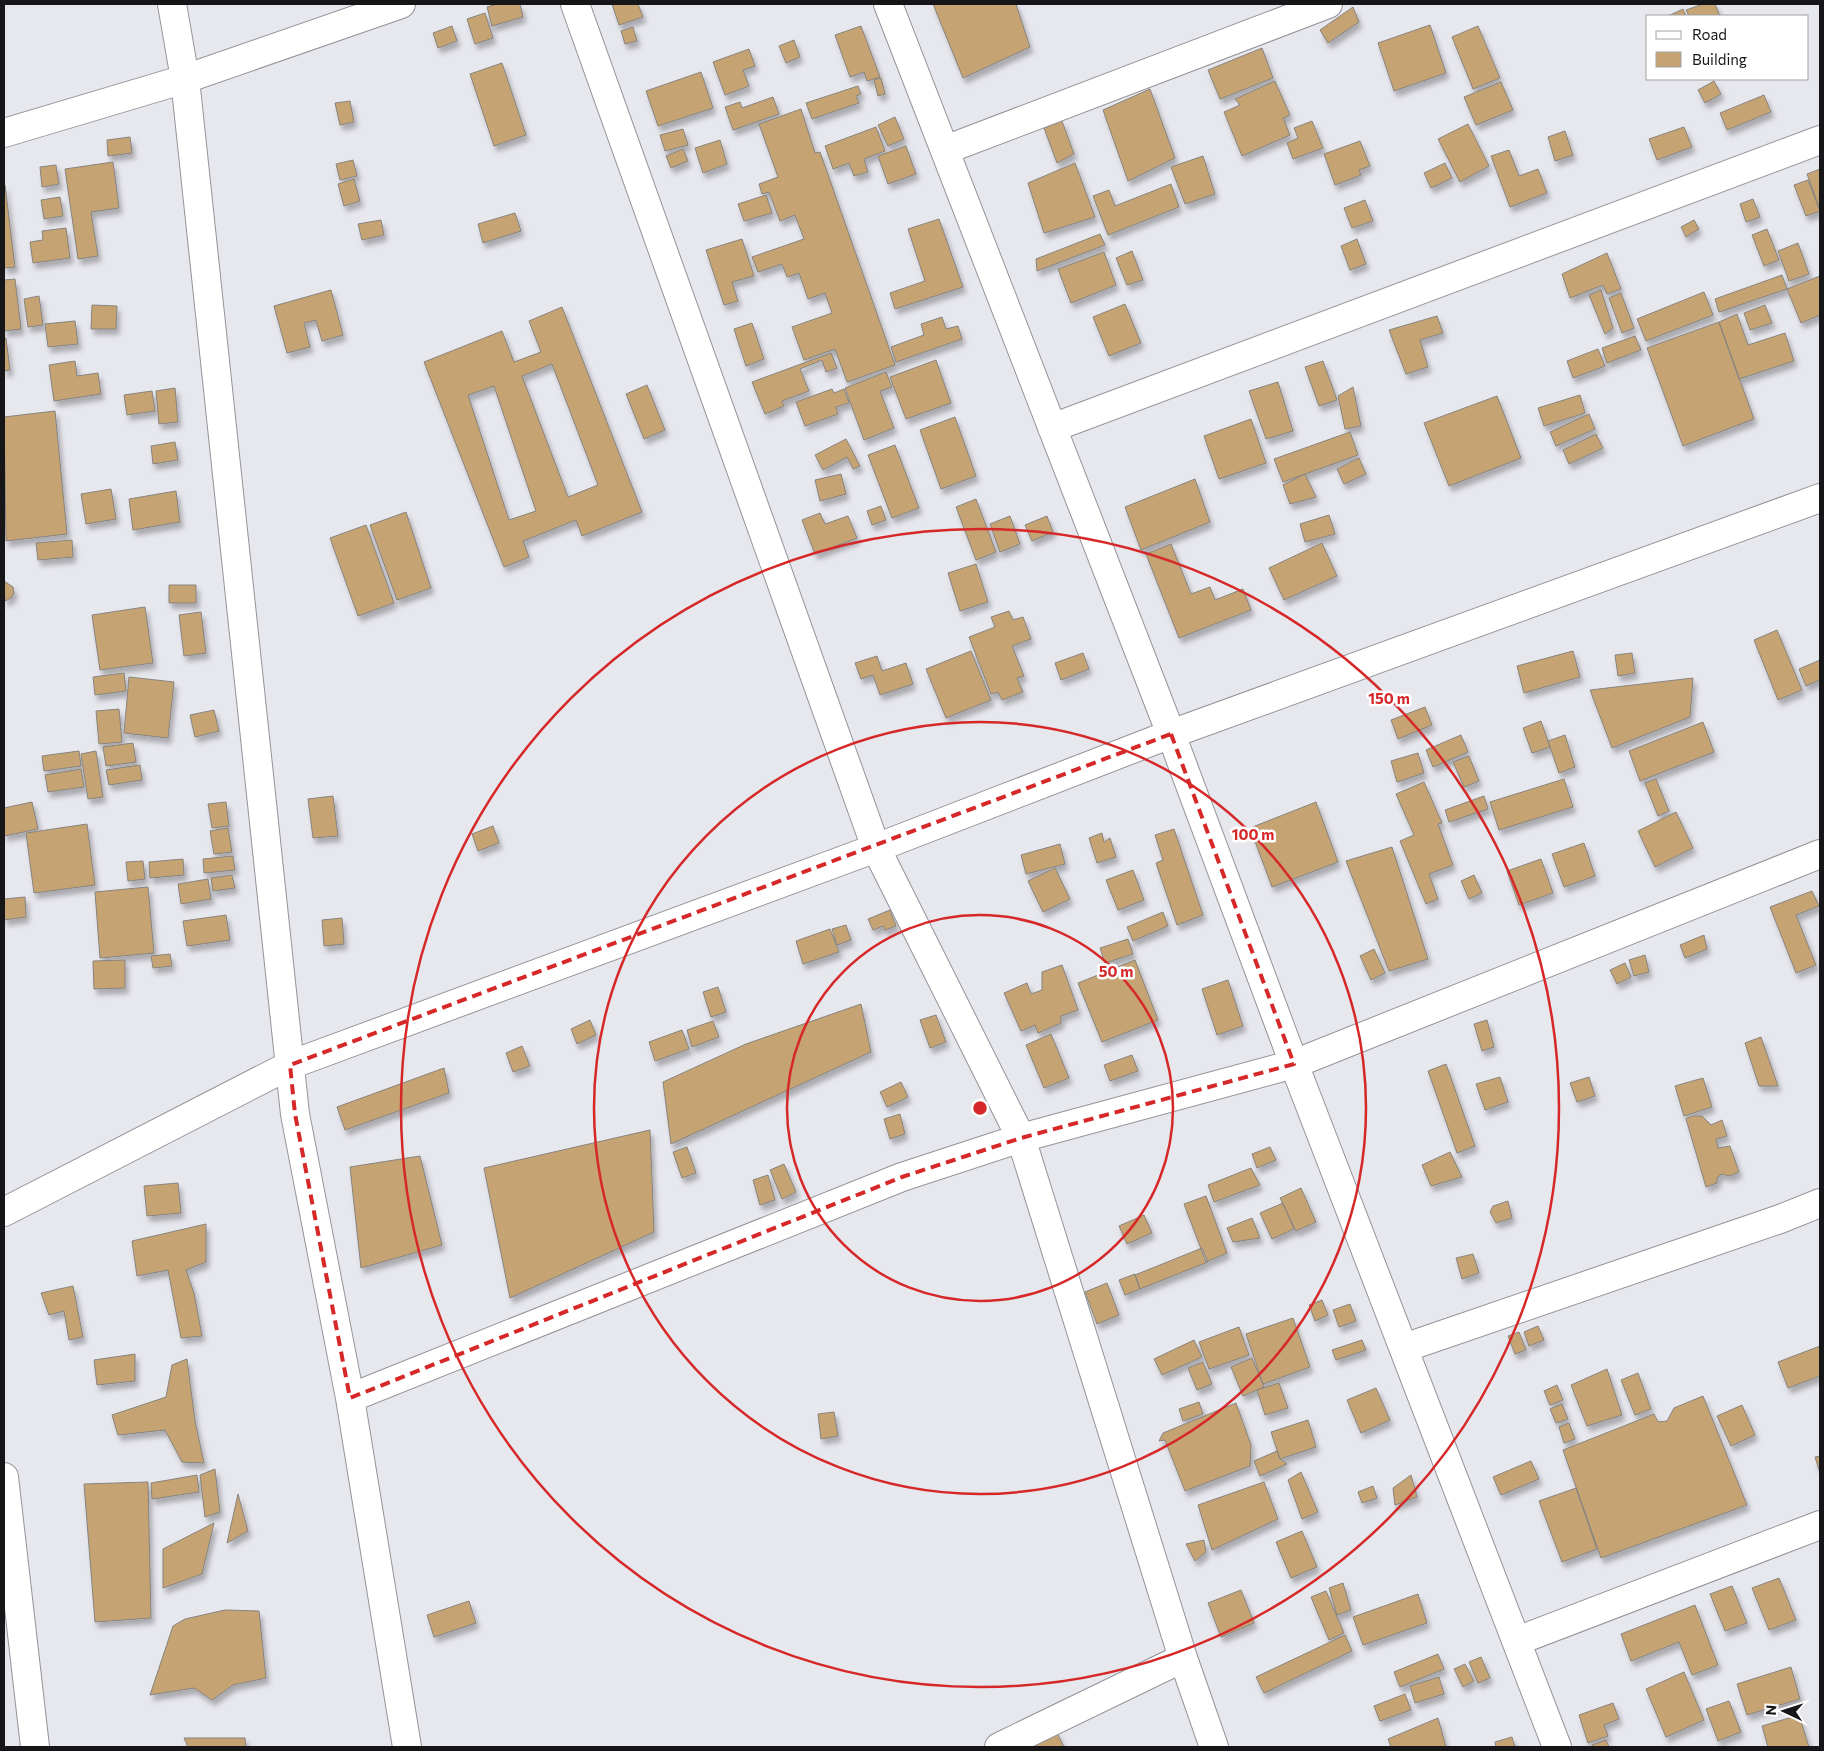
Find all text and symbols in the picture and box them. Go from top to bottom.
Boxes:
legend [1646,15,1809,80]
text: Road [1692,25,1727,43]
text: Building [1692,50,1747,68]
text: 150 m [1368,689,1410,707]
text: 100 m [1232,825,1274,843]
text: 50 m [1099,962,1133,980]
centre of rings [971,1099,989,1117]
north arrow [1759,1686,1809,1736]
text: N [1762,1704,1779,1716]

